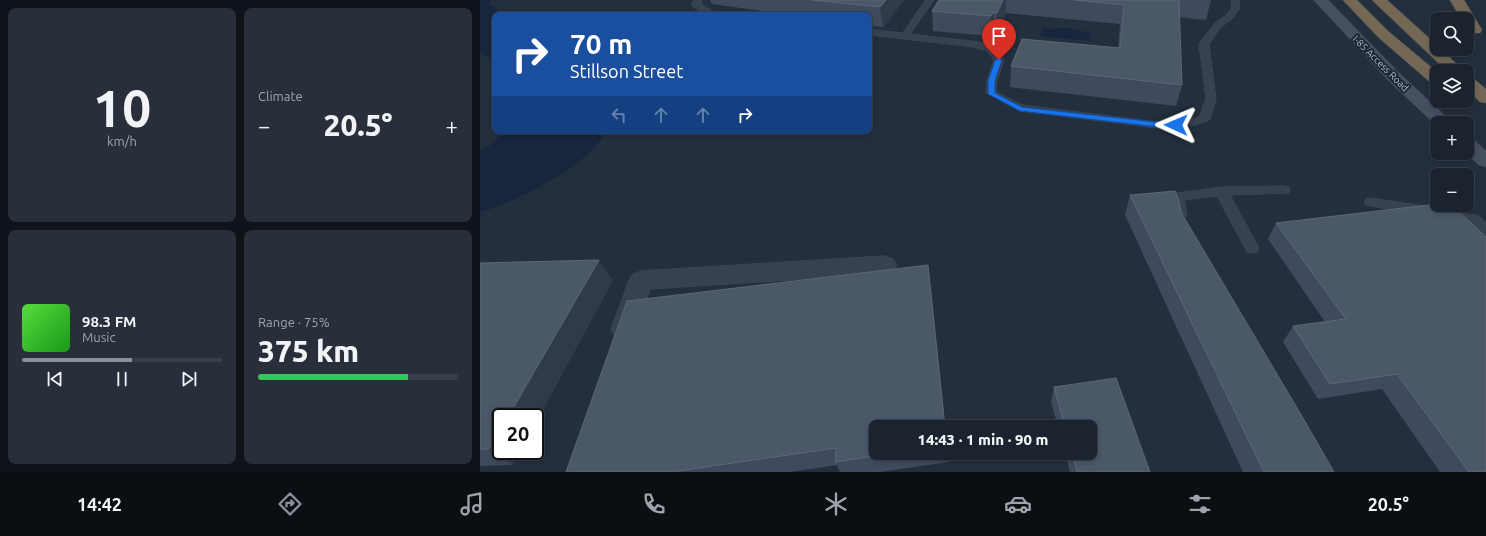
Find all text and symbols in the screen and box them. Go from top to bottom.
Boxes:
map controls [1430,12,1474,212]
button: search [1430,12,1474,56]
pin [982,19,1016,60]
icon: arrive [988,25,1010,47]
icon: right [504,28,556,80]
text: 70 m [570,28,632,59]
street label: I-85 Access Road [1350,33,1411,94]
text: Stillson Street [570,61,683,81]
button: layers [1430,64,1474,108]
text: 10 [93,79,151,137]
text: Climate [258,89,303,103]
icon: left [608,104,630,126]
icon: ahead [650,104,672,126]
icon: ahead [692,104,714,126]
icon: right [734,104,756,126]
position arrow [1155,104,1197,146]
text: 20.5° [323,108,393,142]
text: − [258,113,270,138]
text: + [446,113,458,138]
button: + [1430,116,1474,160]
text: km/h [107,134,137,148]
button: − [1430,168,1474,212]
text: 98.3 FM [82,313,136,330]
text: Range · 75% [258,315,330,329]
text: Music [82,330,116,344]
text: 375 km [258,334,359,368]
icon: previous [44,368,66,390]
icon: pause [111,368,133,390]
icon: next [178,368,200,390]
speed limit sign: 20 [492,408,544,460]
text: 14:43 · 1 min · 90 m [918,431,1048,448]
icon: directions [276,490,304,518]
icon: music [458,490,486,518]
icon: phone [640,490,668,518]
icon: climate [822,490,850,518]
icon: car [1004,490,1032,518]
icon: filters [1186,490,1214,518]
text: 14:42 [77,494,122,514]
text: 20.5° [1368,494,1409,514]

